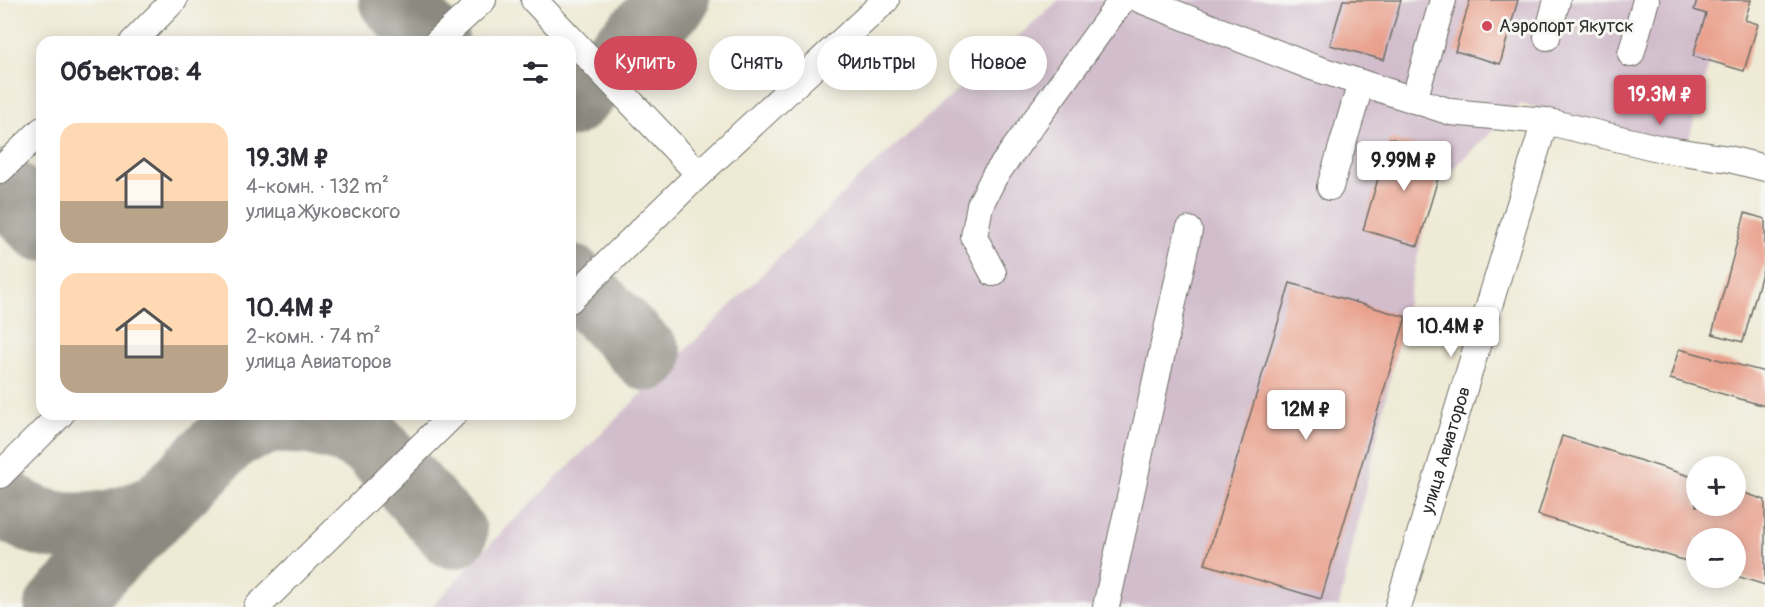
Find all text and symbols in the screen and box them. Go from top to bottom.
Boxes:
place label: Аэропорт Якутск [1499,15,1634,38]
marker: Аэропорт Якутск [1480,19,1494,33]
chip: Купить [594,36,697,90]
chip: Снять [709,36,805,90]
chip: Фильтры [817,36,937,90]
chip: Новое [949,36,1047,90]
text: Объектов: 4 [60,56,201,88]
icon: filters [519,56,552,89]
pin: 19.3M ₽ [1605,75,1715,126]
text: 19.3M ₽ [1628,82,1692,107]
pin: 9.99M ₽ [1349,141,1459,192]
text: 19.3M ₽ [246,142,330,174]
icon: home [108,147,180,219]
text: 9.99M ₽ [1371,148,1437,173]
text: 4-комн. · 132 m² [246,174,389,199]
text: улица Жуковского [246,199,400,224]
text: 10.4M ₽ [246,292,335,324]
icon: home [108,297,180,369]
pin: 10.4M ₽ [1396,307,1506,358]
text: 10.4M ₽ [1417,314,1485,339]
text: 2-комн. · 74 m² [246,324,381,349]
text: улица Авиаторов [246,349,392,374]
street label: улица Авиаторов [1415,384,1476,517]
pin: 12M ₽ [1264,390,1348,441]
text: 12M ₽ [1281,397,1331,422]
map controls [1686,456,1746,588]
button: + [1686,456,1746,516]
button: − [1686,528,1746,588]

